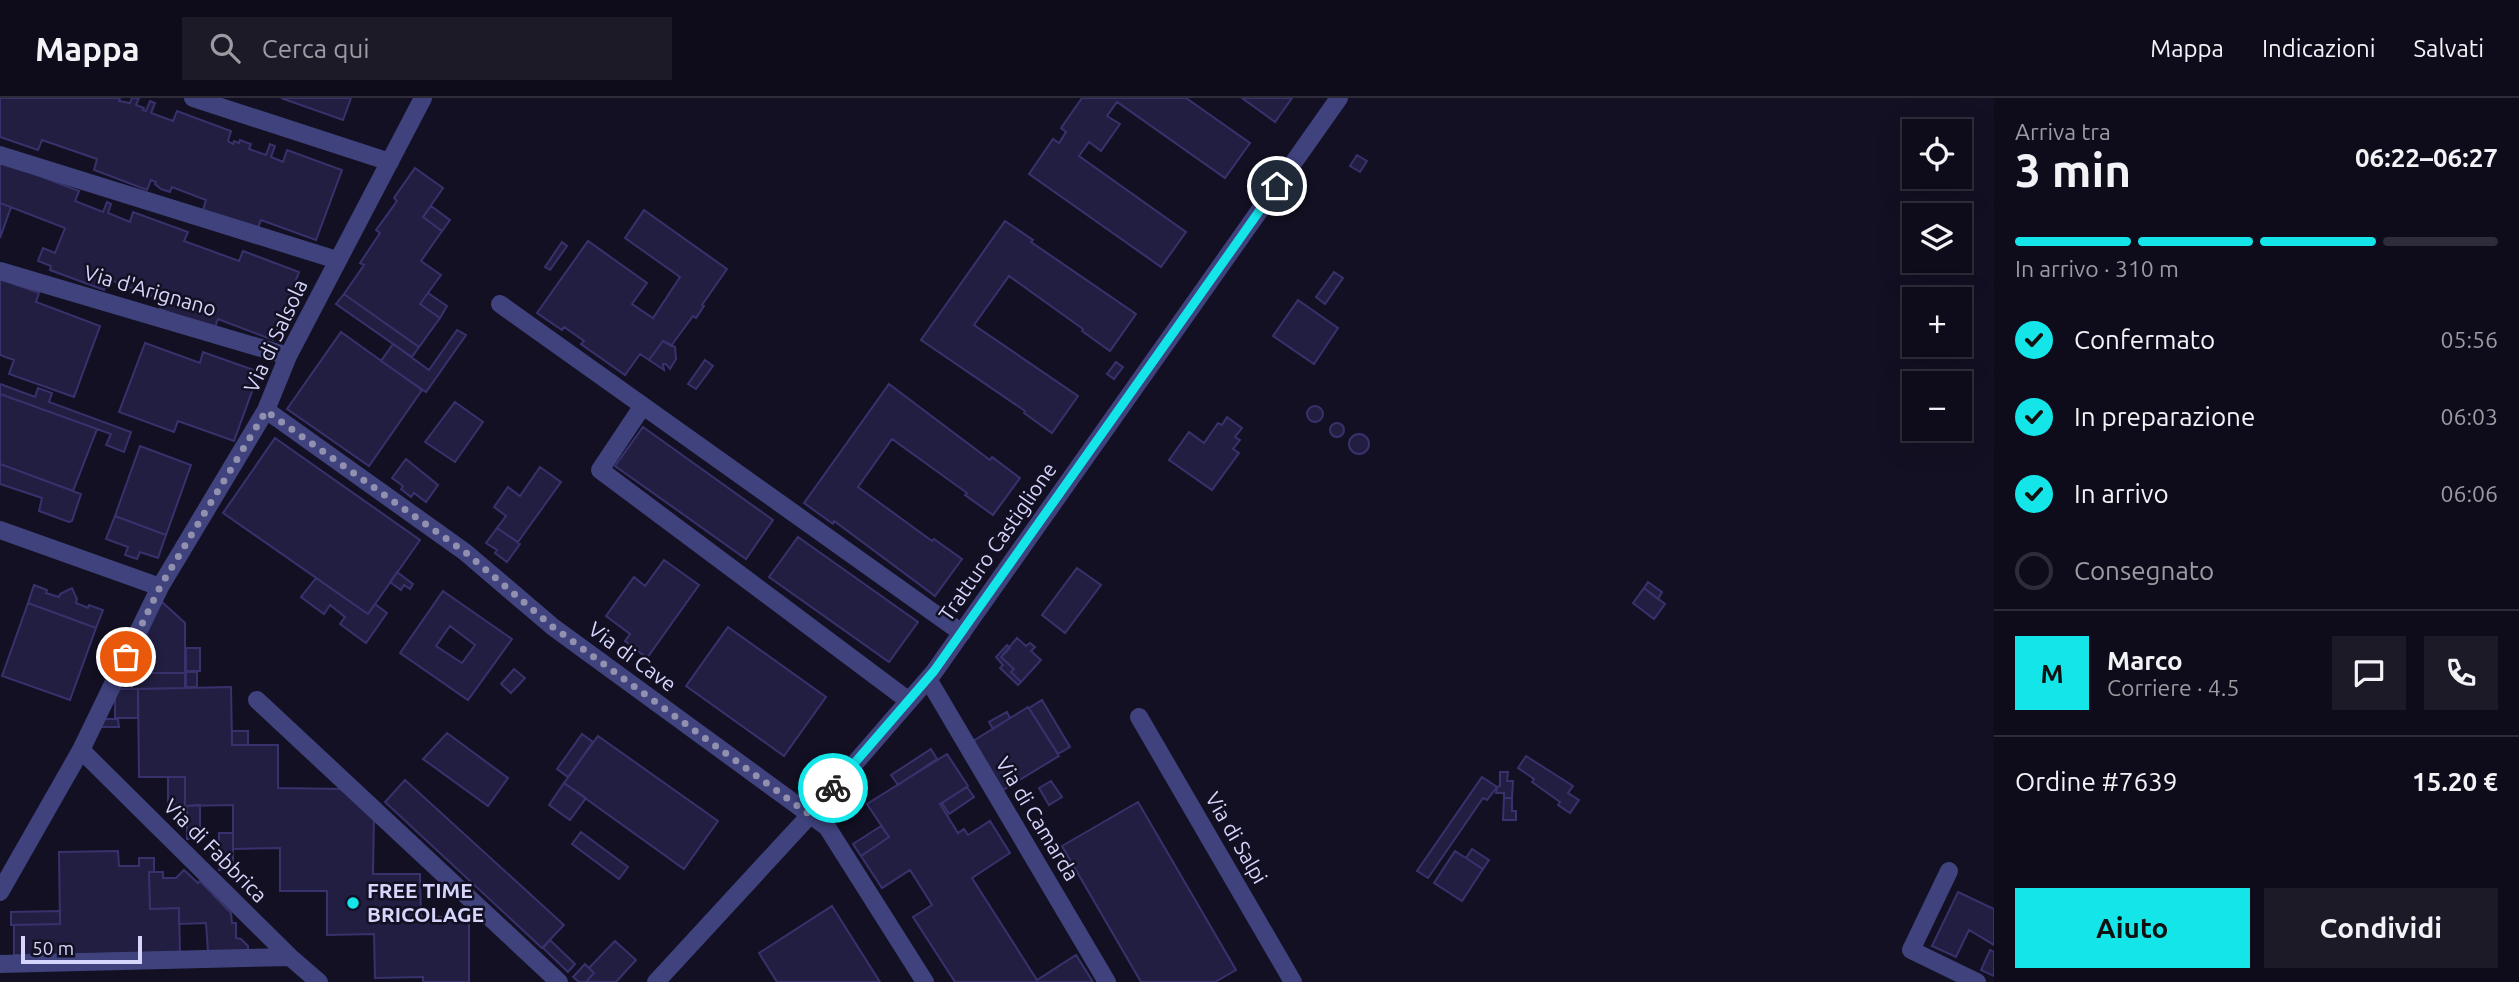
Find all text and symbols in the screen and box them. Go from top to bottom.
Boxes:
search box [182,17,672,80]
icon: search [206,29,244,67]
text: Mappa [35,30,140,67]
text: Cerca qui [262,34,370,63]
text: Mappa [2150,35,2224,62]
text: Indicazioni [2262,35,2376,62]
text: Salvati [2414,35,2484,62]
map controls [1902,119,1972,441]
button: locate [1902,119,1972,189]
text: Arriva tra [2015,119,2111,144]
text: 06:22–06:27 [2355,143,2498,172]
text: 3 min [2015,144,2131,196]
pin [1247,156,1307,216]
icon: home [1258,167,1296,205]
button: layers [1902,203,1972,273]
text: In arrivo · 310 m [2015,256,2179,281]
street label: Via d'Arignano [81,260,219,320]
street label: Via di Salsola [238,275,312,396]
button: + [1902,287,1972,357]
icon: check [2015,321,2053,359]
text: Confermato [2074,325,2215,354]
text: 05:56 [2440,327,2498,352]
button: − [1902,371,1972,441]
icon: check [2015,398,2053,436]
text: In preparazione [2074,402,2255,431]
text: 06:03 [2440,404,2498,429]
street label: Tratturo Castiglione [933,458,1061,625]
icon: check [2015,475,2053,513]
text: In arrivo [2074,479,2169,508]
text: 06:06 [2440,481,2498,506]
text: Consegnato [2074,556,2214,585]
street label: Via di Cave [584,616,681,696]
pin [96,627,156,687]
button: chat [2332,636,2406,710]
button: phone [2424,636,2498,710]
icon: bag [107,638,145,676]
text: Marco [2107,646,2183,675]
text: M [2040,659,2064,688]
text: Corriere · 4.5 [2107,675,2239,700]
street label: Via di Camarda [991,752,1084,885]
courier [798,753,868,823]
text: Ordine #7639 [2015,767,2177,796]
text: 15.20 € [2412,767,2498,796]
icon: bike [814,769,852,807]
street label: Via di Salpi [1201,787,1273,888]
street label: Via di Fabbrica [159,794,272,907]
place label: FREE TIME BRICOLAGE [367,878,484,926]
button: Aiuto [2015,888,2250,968]
button: Condividi [2264,888,2498,968]
marker: FREE TIME BRICOLAGE [345,895,361,911]
scale bar [21,933,142,965]
text: 50 m [32,937,74,959]

